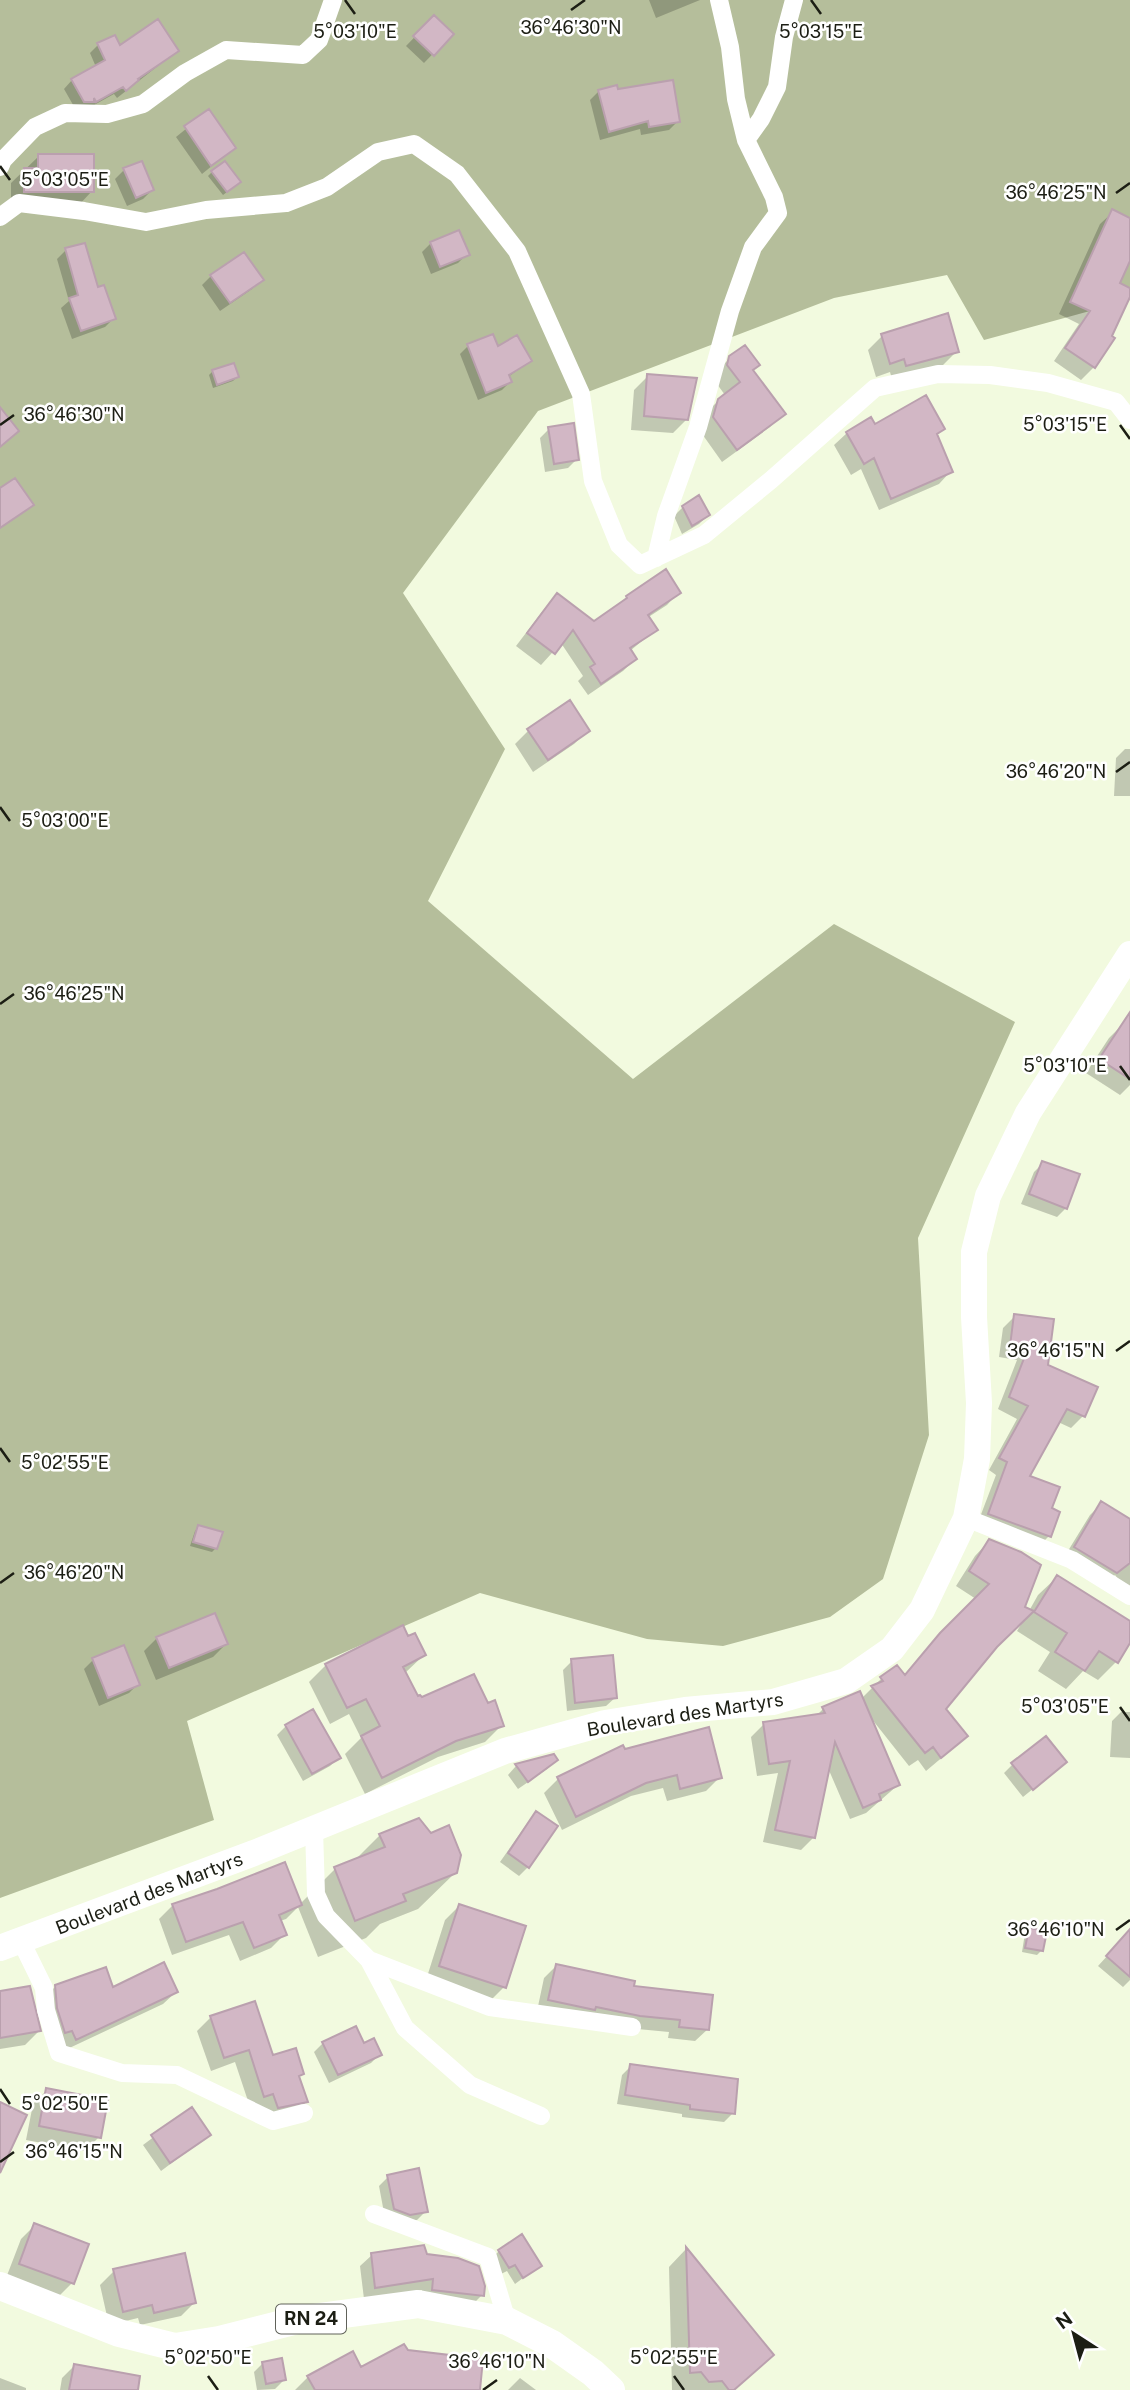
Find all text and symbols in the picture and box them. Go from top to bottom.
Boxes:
text: 36°46'30"N [520,17,622,38]
text: 5°03'10"E [313,21,397,42]
text: 5°03'15"E [779,21,863,42]
text: 5°03'05"E [21,169,109,190]
text: 36°46'25"N [1005,182,1107,203]
text: 36°46'30"N [23,404,125,425]
text: 5°03'15"E [1023,414,1107,435]
text: 36°46'20"N [1006,761,1106,782]
text: 5°03'00"E [21,810,109,831]
text: 36°46'25"N [23,983,125,1004]
text: 5°03'10"E [1023,1055,1107,1076]
text: 36°46'15"N [1007,1340,1105,1361]
text: 5°02'55"E [21,1452,109,1473]
text: 36°46'20"N [24,1562,124,1583]
street label: Boulevard des Martyrs [585,1688,785,1740]
text: 5°03'05"E [1021,1696,1109,1717]
street label: Boulevard des Martyrs [52,1847,246,1939]
text: 36°46'10"N [1007,1919,1105,1940]
text: 5°02'50"E [21,2093,109,2114]
text: 36°46'15"N [25,2141,123,2162]
north arrow [1039,2299,1109,2369]
road number: RN 24 [276,2304,346,2334]
text: N [1052,2307,1076,2334]
text: 5°02'50"E [164,2347,252,2368]
text: 5°02'55"E [630,2347,718,2368]
text: 36°46'10"N [448,2351,546,2372]

